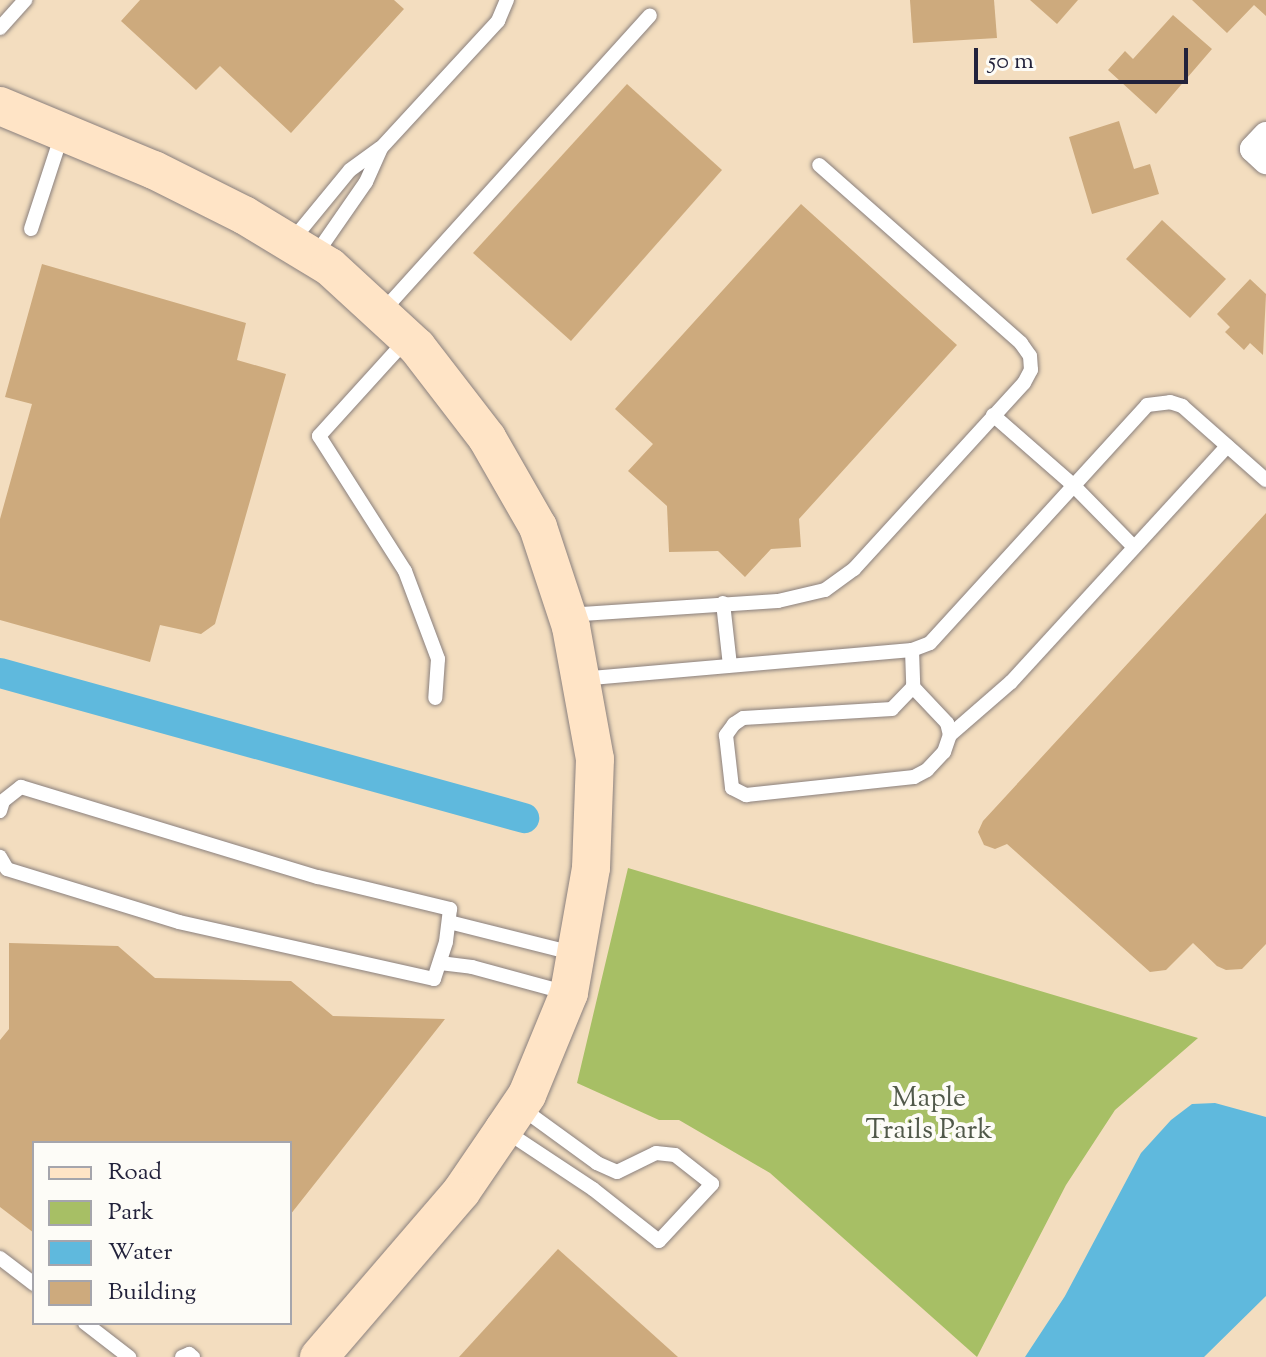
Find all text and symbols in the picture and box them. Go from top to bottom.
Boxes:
scale bar [978,32,1192,82]
text: 50 m [988,45,1034,79]
park label: Maple Trails Park [866,1082,992,1148]
legend [32,1141,292,1325]
text: Road [108,1156,162,1190]
text: Park [108,1196,154,1230]
text: Water [108,1236,172,1270]
text: Building [108,1276,196,1310]

